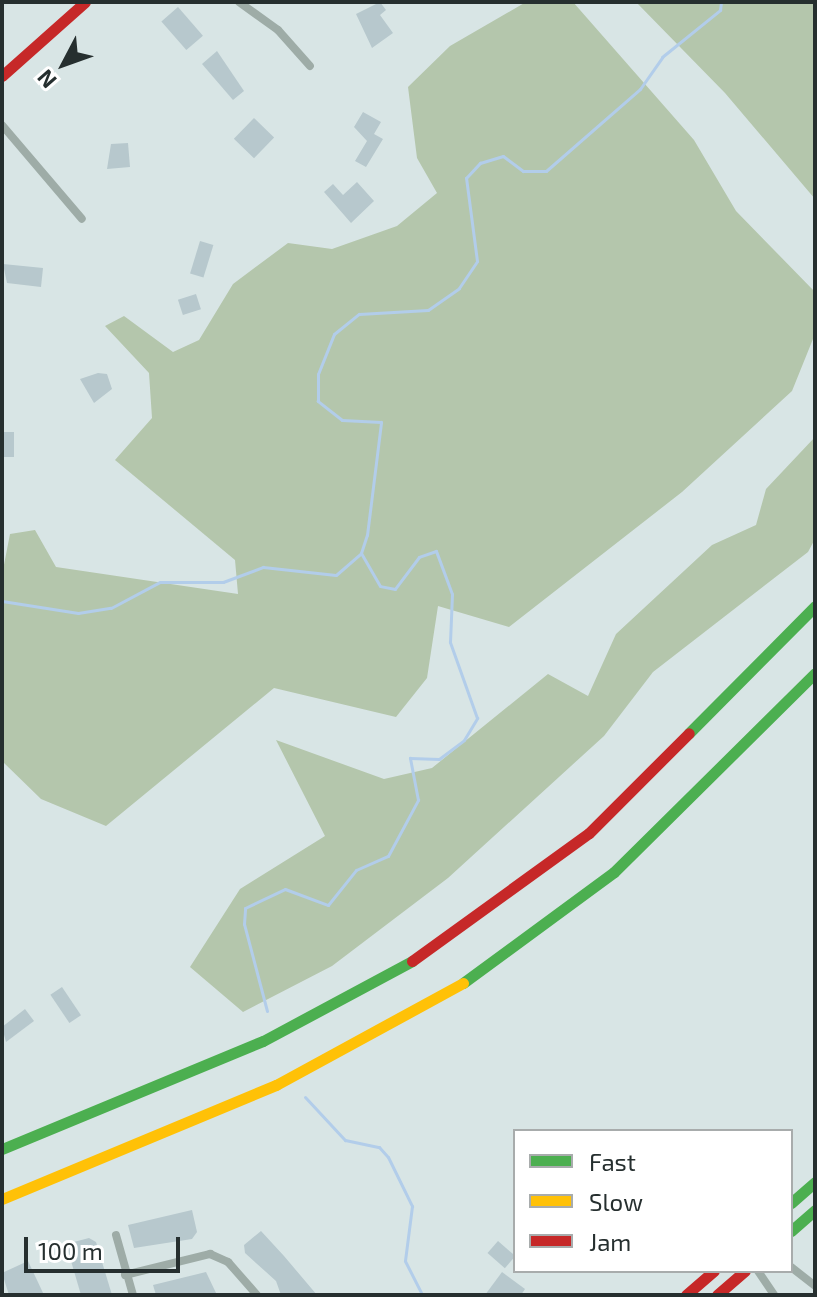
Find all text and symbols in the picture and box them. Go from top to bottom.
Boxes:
north arrow [24,24,104,104]
text: N [31,65,61,94]
legend [513,1129,793,1273]
text: Fast [589,1147,636,1176]
text: Slow [589,1187,643,1216]
scale bar [28,1221,184,1271]
text: Jam [589,1227,631,1256]
text: 100 m [38,1236,103,1265]

